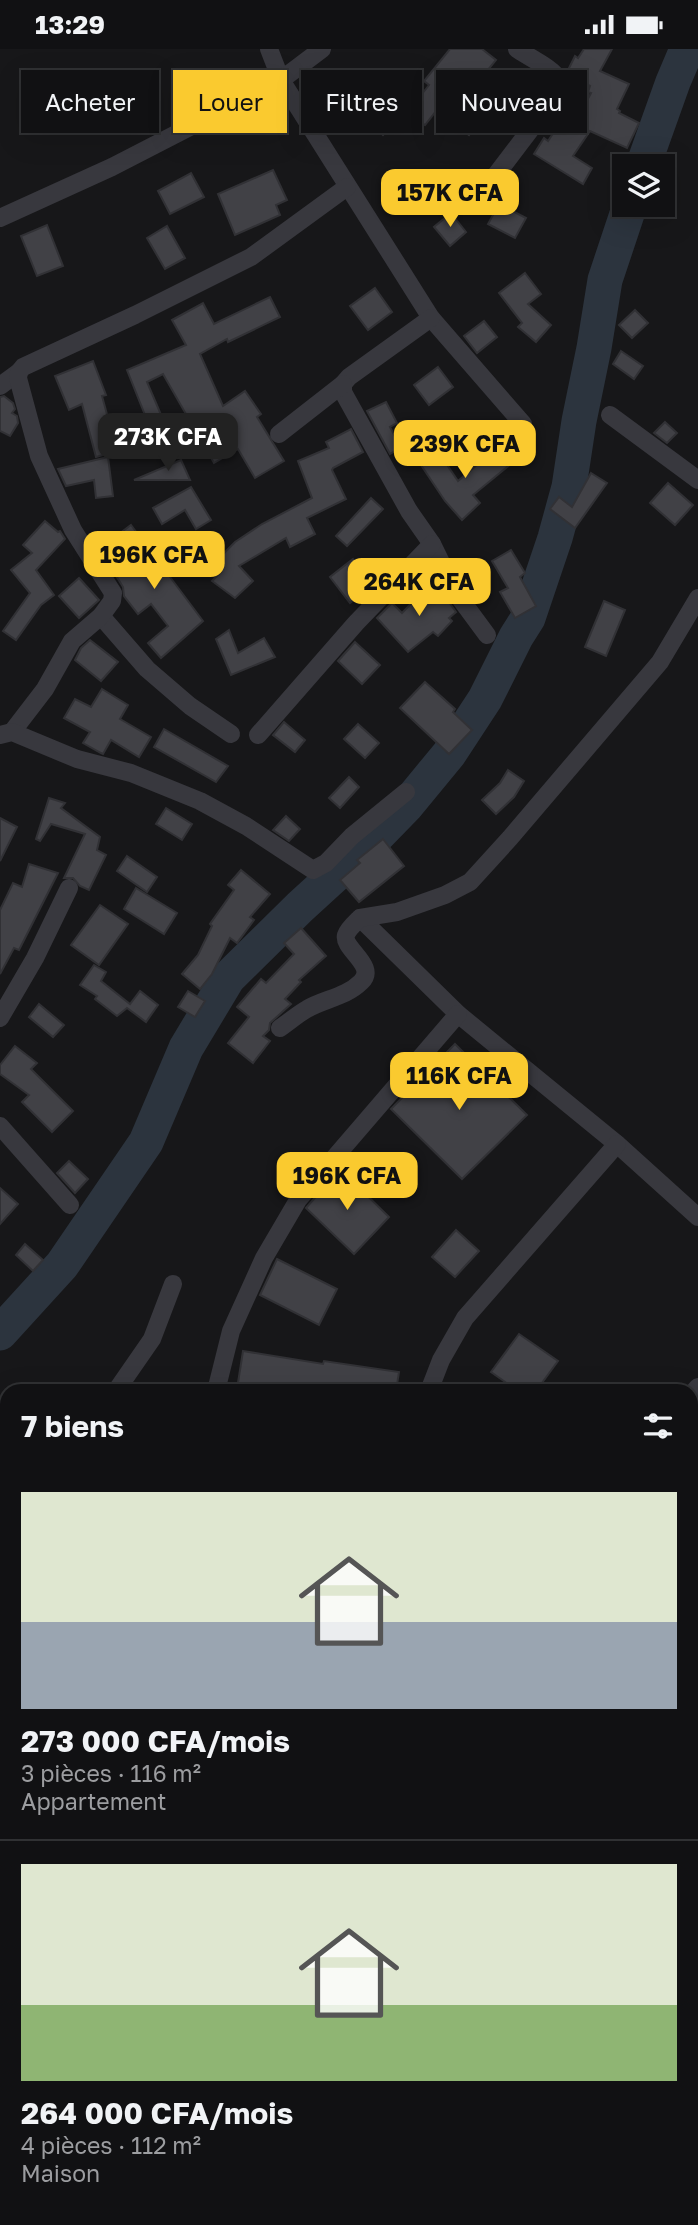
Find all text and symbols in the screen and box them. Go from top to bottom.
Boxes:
text: 13:29 [35,9,105,40]
chip: Acheter [21,70,159,133]
chip: Louer [173,70,287,133]
chip: Filtres [301,70,422,133]
chip: Nouveau [436,70,587,133]
map controls [612,154,675,217]
button: layers [612,154,675,217]
pin: 157K CFA [378,169,522,229]
text: 157K CFA [397,178,503,206]
pin: 273K CFA [96,413,240,473]
pin: 239K CFA [393,421,537,480]
text: 273K CFA [114,422,222,450]
text: 239K CFA [410,429,520,457]
pin: 196K CFA [82,531,226,591]
text: 196K CFA [100,540,208,568]
pin: 264K CFA [347,559,491,618]
text: 264K CFA [364,567,474,595]
pin: 116K CFA [387,1053,531,1112]
text: 116K CFA [406,1061,512,1089]
pin: 196K CFA [275,1153,419,1212]
text: 196K CFA [293,1161,401,1189]
icon: filters [639,1407,677,1445]
text: 7 biens [21,1408,124,1444]
icon: home [286,1538,412,1664]
text: 273 000 CFA/mois [21,1723,290,1759]
text: 3 pièces · 116 m² [21,1759,201,1787]
text: Appartement [21,1787,166,1815]
icon: home [286,1910,412,2036]
text: 264 000 CFA/mois [21,2095,293,2131]
text: 4 pièces · 112 m² [21,2131,201,2159]
text: Maison [21,2159,100,2187]

